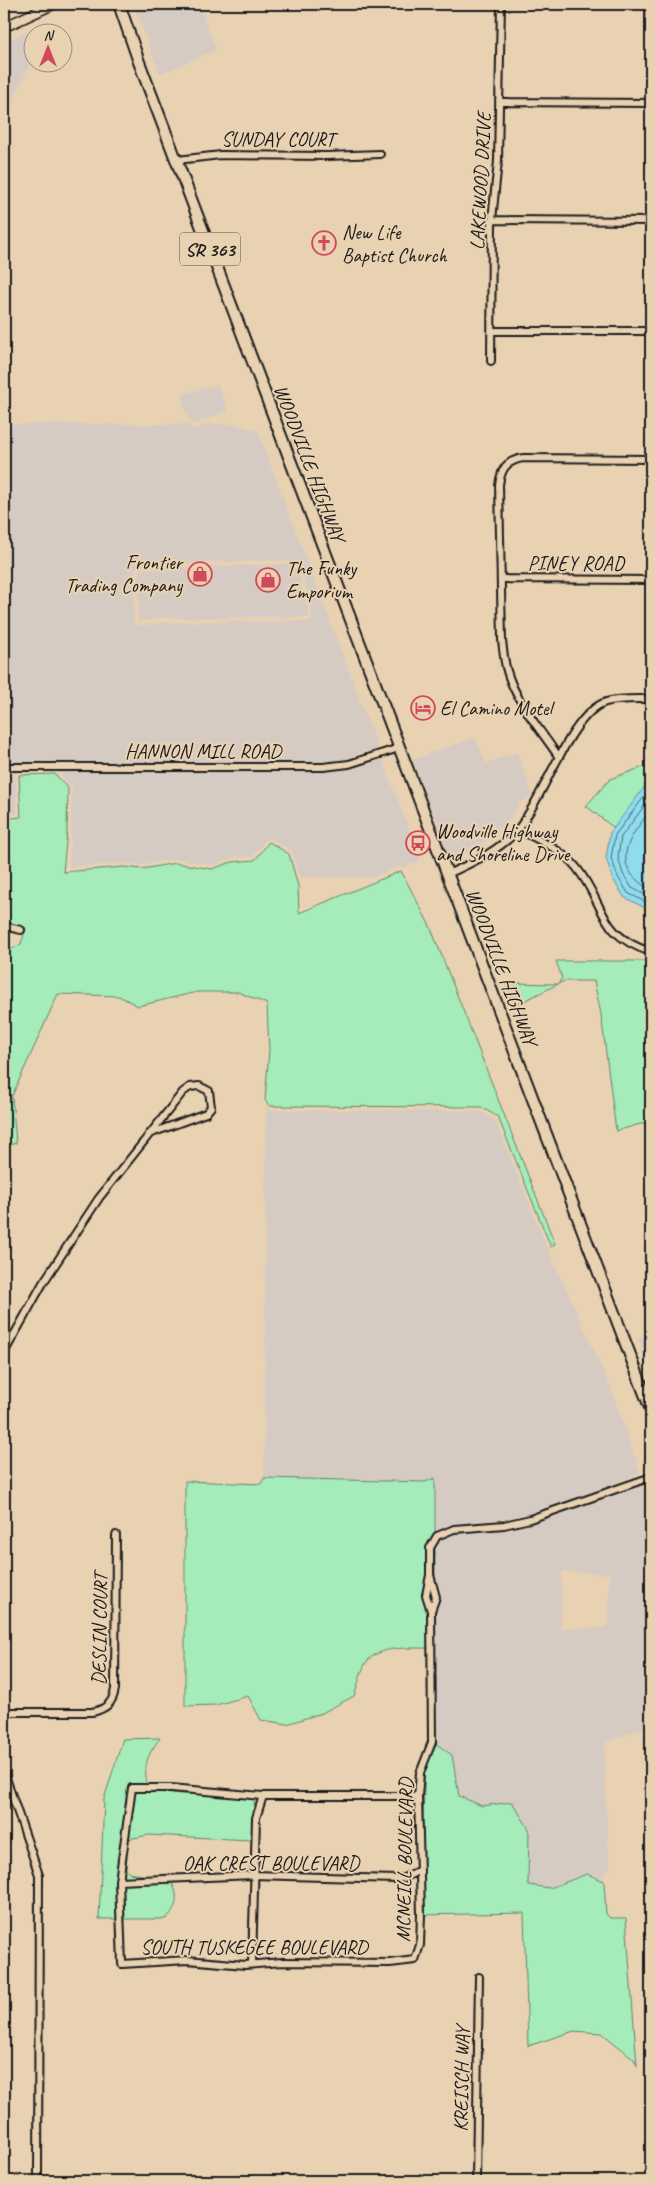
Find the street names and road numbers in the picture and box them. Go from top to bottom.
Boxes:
street label: LAKEWOOD DRIVE [464,108,497,251]
street label: SUNDAY COURT [221,127,339,152]
road number: SR 363 [180,232,240,266]
street label: WOODVILLE HIGHWAY [268,381,352,549]
street label: PINEY ROAD [528,551,626,576]
street label: HANNON MILL ROAD [125,739,283,764]
street label: WOODVILLE HIGHWAY [460,885,544,1053]
street label: DESLIN COURT [86,1569,113,1685]
street label: MCNEILL BOULEVARD [391,1777,418,1942]
street label: OAK CREST BOULEVARD [183,1851,361,1876]
street label: SOUTH TUSKEGEE BOULEVARD [141,1935,370,1960]
street label: KREISCH WAY [448,2022,475,2132]

